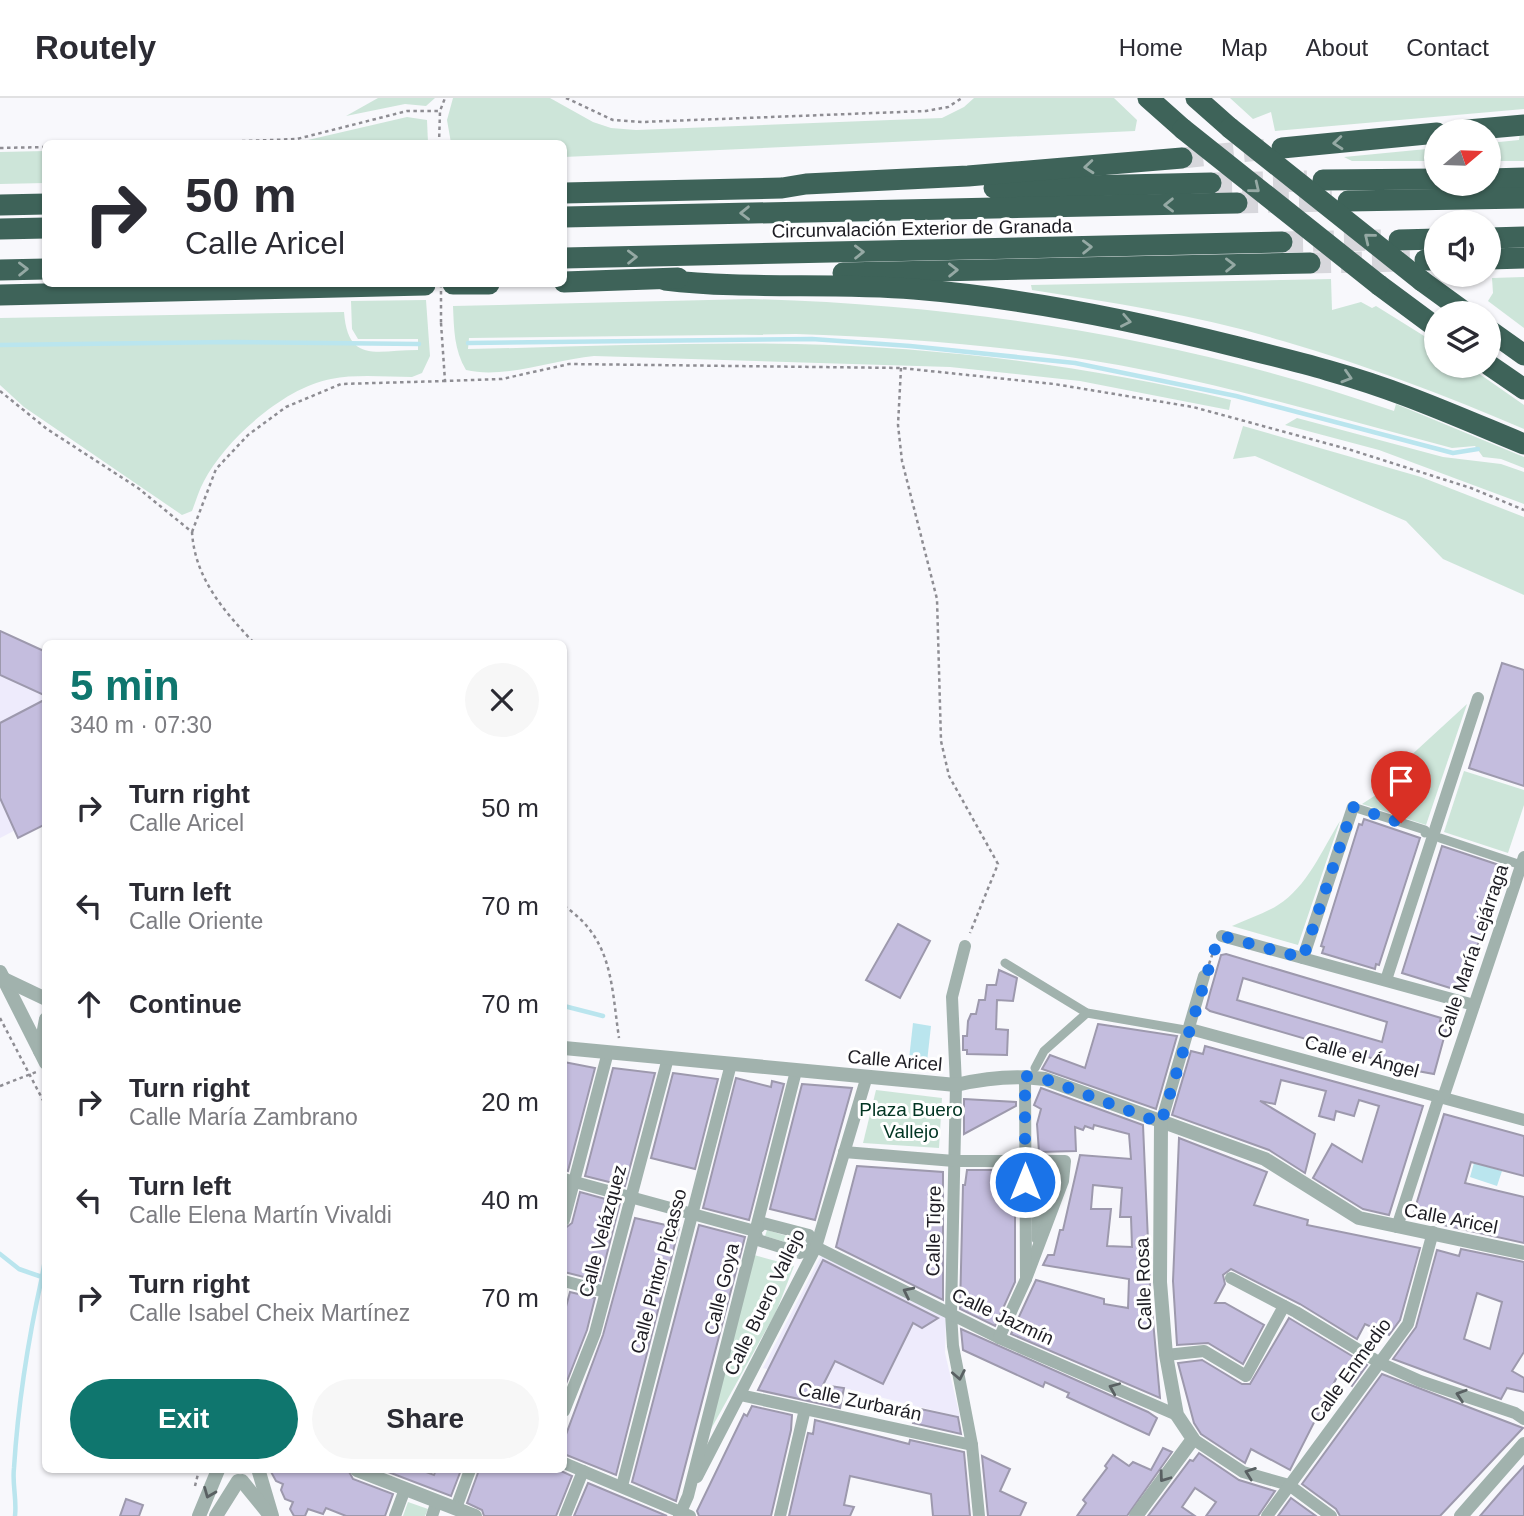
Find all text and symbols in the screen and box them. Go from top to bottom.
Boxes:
text: Routely [35,29,156,66]
text: Home [1119,34,1183,61]
text: Map [1221,34,1268,61]
text: About [1306,34,1368,61]
text: Contact [1406,34,1489,61]
north arrow [1424,119,1502,196]
map controls [1424,119,1501,378]
one-way arrow [1332,135,1343,150]
one-way arrow [1084,159,1095,174]
icon: right [70,168,161,259]
text: 50 m [185,168,297,222]
one-way arrow [1247,180,1260,192]
one-way arrow [1163,197,1174,212]
one-way arrow [739,206,750,221]
button: sound [1424,210,1501,287]
street label: Circunvalación Exterior de Granada [771,215,1073,242]
text: Calle Aricel [185,225,345,261]
one-way arrow [1364,234,1377,247]
one-way arrow [1081,239,1092,254]
one-way arrow [854,244,865,259]
one-way arrow [626,249,637,264]
one-way arrow [1225,257,1236,272]
one-way arrow [18,261,29,277]
one-way arrow [948,263,959,278]
button: layers [1424,301,1501,378]
one-way arrow [1120,313,1132,328]
one-way arrow [1340,369,1352,384]
text: 5 min [70,662,180,709]
button: close [465,663,539,737]
text: 340 m · 07:30 [70,712,212,738]
pin [1371,751,1431,823]
icon: arrive [1382,762,1420,800]
text: Turn right [129,779,250,809]
icon: right [70,789,108,827]
text: 50 m [481,793,539,823]
text: Calle Aricel [129,810,244,836]
street label: Calle María Lejárraga [1433,861,1512,1041]
text: Turn left [129,877,231,907]
icon: left [70,887,108,925]
text: 70 m [481,891,539,921]
text: Calle Oriente [129,908,263,934]
icon: ahead [70,985,108,1023]
text: Continue [129,989,242,1019]
text: 70 m [481,989,539,1019]
street label: Calle el Ángel [1303,1031,1421,1082]
street label: Calle Aricel [847,1046,943,1075]
text: Turn right [129,1073,250,1103]
icon: right [70,1083,108,1121]
text: 20 m [481,1087,539,1117]
park label: Plaza Buero Vallejo [859,1099,963,1142]
text: Calle María Zambrano [129,1104,358,1130]
position arrow [988,1145,1062,1219]
street label: Calle Velázquez [575,1163,630,1300]
text: Turn left [129,1171,231,1201]
icon: left [70,1181,108,1219]
text: 40 m [481,1185,539,1215]
street label: Calle Tigre [922,1185,945,1277]
street label: Calle Pintor Picasso [626,1186,691,1356]
street label: Calle Aricel [1402,1199,1500,1238]
text: Calle Elena Martín Vivaldi [129,1202,392,1228]
street label: Calle Buero Vallejo [720,1226,809,1379]
street label: Calle Rosa [1131,1237,1156,1331]
street label: Calle Goya [700,1241,743,1337]
text: Turn right [129,1269,250,1299]
icon: right [70,1279,108,1317]
text: 70 m [481,1283,539,1313]
street label: Calle Jazmín [949,1284,1057,1349]
one-way arrow [903,1286,915,1300]
text: Calle Isabel Cheix Martínez [129,1300,410,1326]
street label: Calle Enmedio [1306,1314,1395,1426]
one-way arrow [950,1369,965,1381]
street label: Calle Zurbarán [796,1378,924,1425]
button: Exit [70,1379,298,1459]
button: Share [312,1379,539,1459]
one-way arrow [1109,1382,1121,1396]
one-way arrow [1455,1389,1468,1403]
one-way arrow [1245,1467,1257,1481]
one-way arrow [1160,1469,1172,1482]
one-way arrow [203,1486,217,1499]

